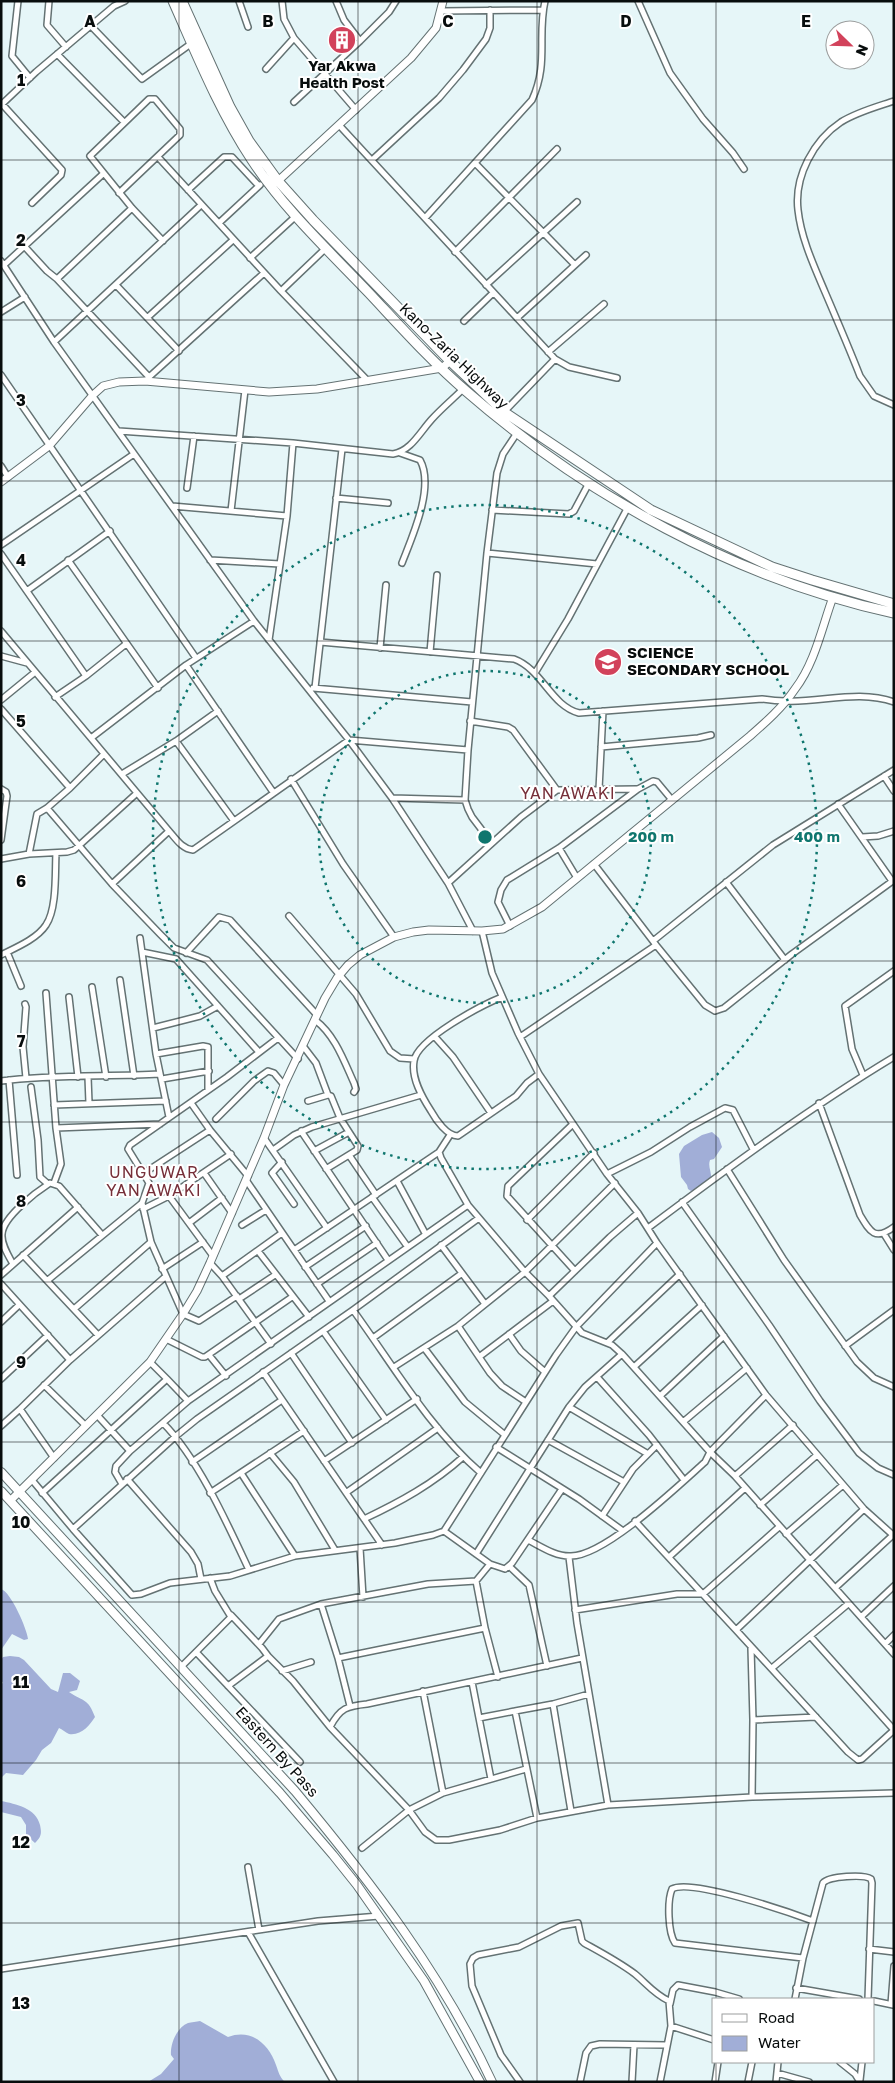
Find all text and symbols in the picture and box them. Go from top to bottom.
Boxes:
text: A [84,11,96,31]
text: B [262,11,274,31]
text: C [442,11,454,31]
text: D [620,11,632,31]
text: E [801,11,811,31]
north arrow [825,20,875,70]
building icon: Yar Akwa Health Post [327,25,357,55]
text: N [853,42,872,58]
place label: Yar Akwa Health Post [299,56,385,91]
text: 1 [17,70,25,90]
text: 2 [16,230,26,250]
street label: Kano-Zaria Highway [397,299,513,412]
text: 3 [16,390,26,410]
text: 4 [16,550,26,570]
place label: SCIENCE SECONDARY SCHOOL [627,643,790,678]
school or university icon: SCIENCE SECONDARY SCHOOL [593,647,623,677]
text: 5 [16,711,26,731]
district label: YAN AWAKI [520,783,616,803]
text: 200 m [628,827,674,845]
text: 400 m [794,827,840,845]
centre of rings [476,828,494,846]
text: 6 [16,871,26,891]
text: 7 [17,1031,26,1051]
district label: UNGUWAR YAN AWAKI [106,1162,202,1200]
text: 8 [16,1191,26,1211]
text: 9 [16,1352,26,1372]
text: 10 [12,1512,30,1532]
text: 11 [13,1672,29,1692]
street label: Eastern By Pass [233,1703,323,1800]
text: 12 [12,1832,30,1852]
text: 13 [12,1993,30,2013]
legend [712,1998,875,2063]
text: Road [758,2008,795,2026]
text: Water [758,2033,801,2051]

